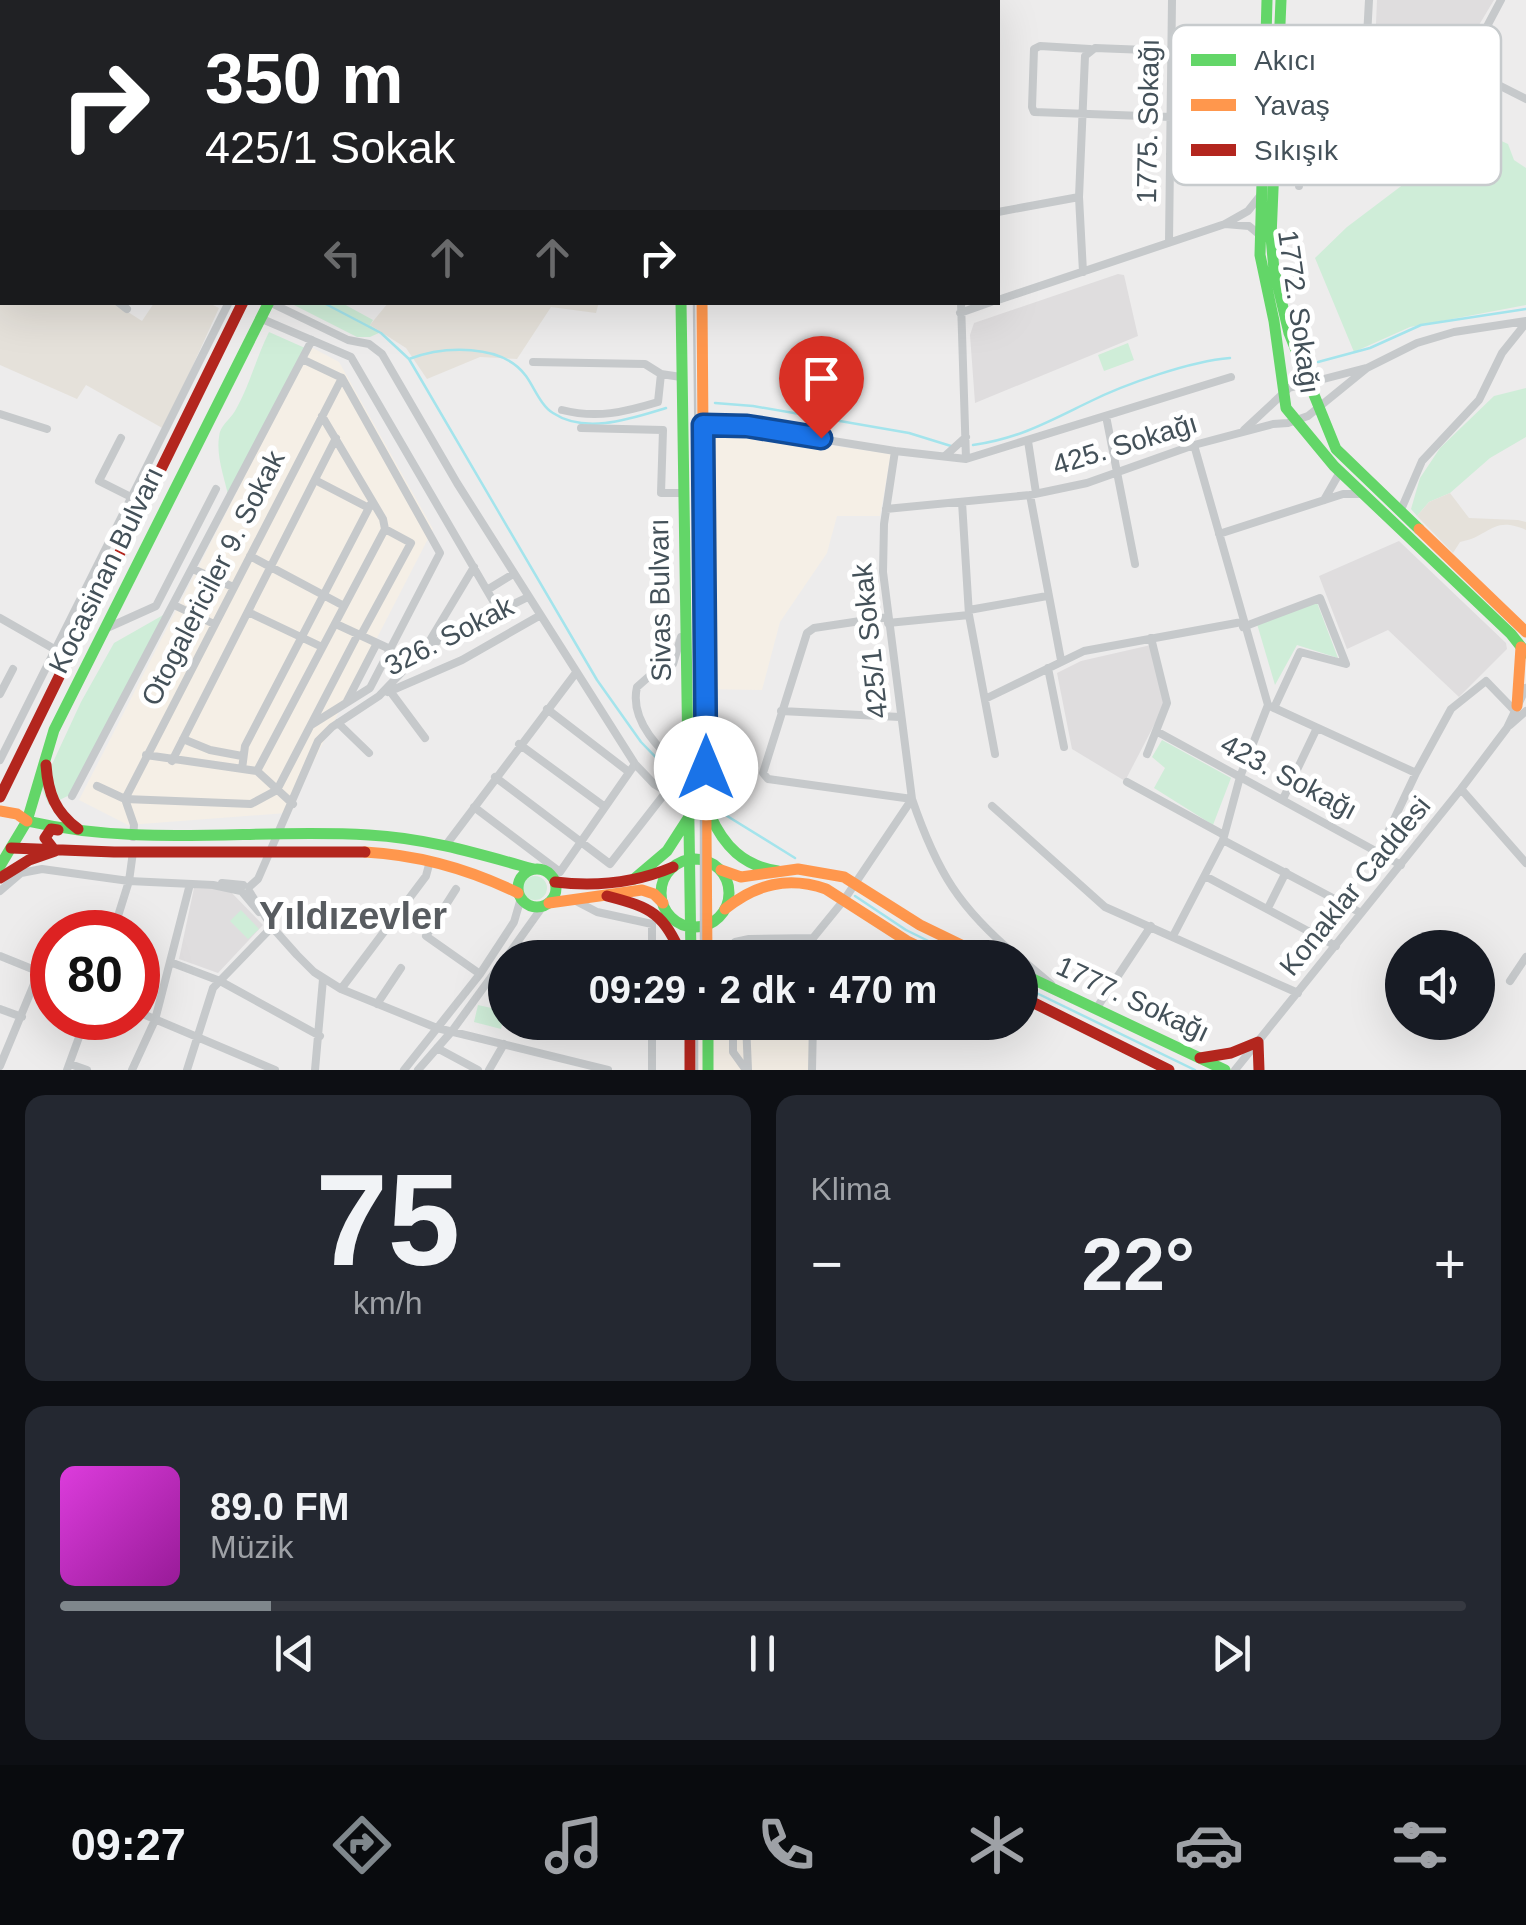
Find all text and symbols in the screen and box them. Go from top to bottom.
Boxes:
legend [1171,25,1501,185]
street label: 1775. Sokağı [1131,38,1165,204]
icon: right [40,40,170,170]
text: 350 m [205,40,403,118]
text: Akıcı [1254,45,1316,76]
text: Yavaş [1254,90,1330,121]
text: 425/1 Sokak [205,122,455,173]
text: Sıkışık [1254,135,1339,166]
street label: 1772. Sokağı [1272,228,1326,396]
icon: left [315,230,370,285]
icon: ahead [420,230,475,285]
icon: ahead [525,230,580,285]
icon: right [630,230,685,285]
pin [779,336,864,439]
icon: arrive [794,351,849,406]
street label: 425. Sokağı [1049,407,1201,481]
street label: Otogalericiler 9. Sokak [135,445,291,711]
street label: Kocasinan Bulvarı [43,462,169,678]
street label: Sivas Bulvarı [643,518,677,682]
street label: 425/1 Sokak [846,561,894,720]
street label: 326. Sokak [380,590,519,682]
position arrow [654,716,758,820]
street label: 423. Sokağı [1216,728,1362,826]
street label: Konaklar Caddesi [1273,790,1437,982]
district label: Yıldızevler [259,895,447,937]
speed limit sign: 80 [30,910,160,1040]
map controls [1385,930,1495,1040]
button: sound [1385,930,1495,1040]
street label: 1777. Sokağı [1052,950,1214,1048]
text: 09:29 · 2 dk · 470 m [589,969,937,1011]
text: 75 [315,1147,460,1293]
text: Klima [811,1171,891,1207]
text: 22° [1082,1222,1195,1306]
text: − [811,1233,843,1295]
text: + [1434,1233,1466,1295]
text: km/h [353,1285,422,1321]
text: 89.0 FM [210,1486,349,1528]
text: Müzik [210,1529,294,1565]
icon: previous [267,1626,322,1681]
icon: pause [735,1626,790,1681]
icon: next [1204,1626,1259,1681]
icon: directions [327,1810,397,1880]
icon: music [539,1810,609,1880]
icon: phone [751,1810,821,1880]
icon: climate [962,1810,1032,1880]
icon: car [1174,1810,1244,1880]
icon: filters [1385,1810,1455,1880]
text: 09:27 [71,1819,186,1870]

